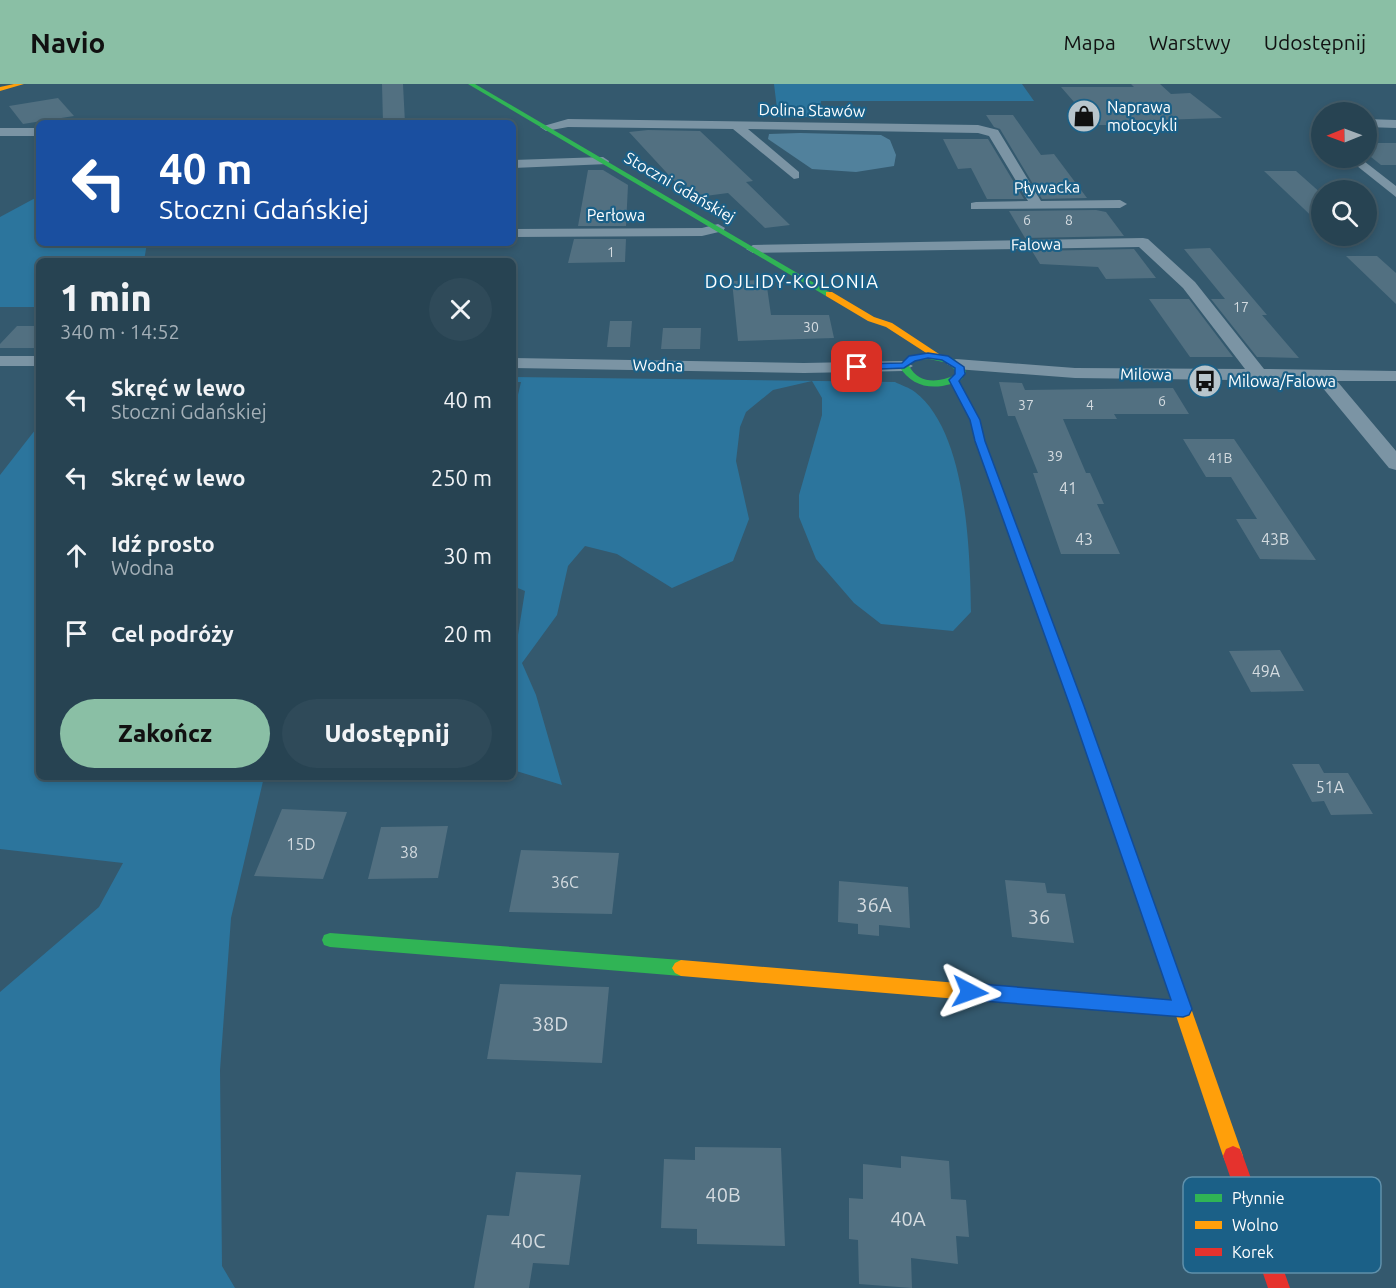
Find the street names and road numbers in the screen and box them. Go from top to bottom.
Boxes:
street label: Dolina Stawów [758,100,866,120]
street label: Stoczni Gdańskiej [622,148,738,226]
street label: Pływacka [1014,177,1080,197]
street label: Perłowa [587,206,645,224]
street label: Falowa [1011,235,1061,253]
street label: Wodna [633,356,683,374]
street label: Milowa [1120,365,1172,383]

